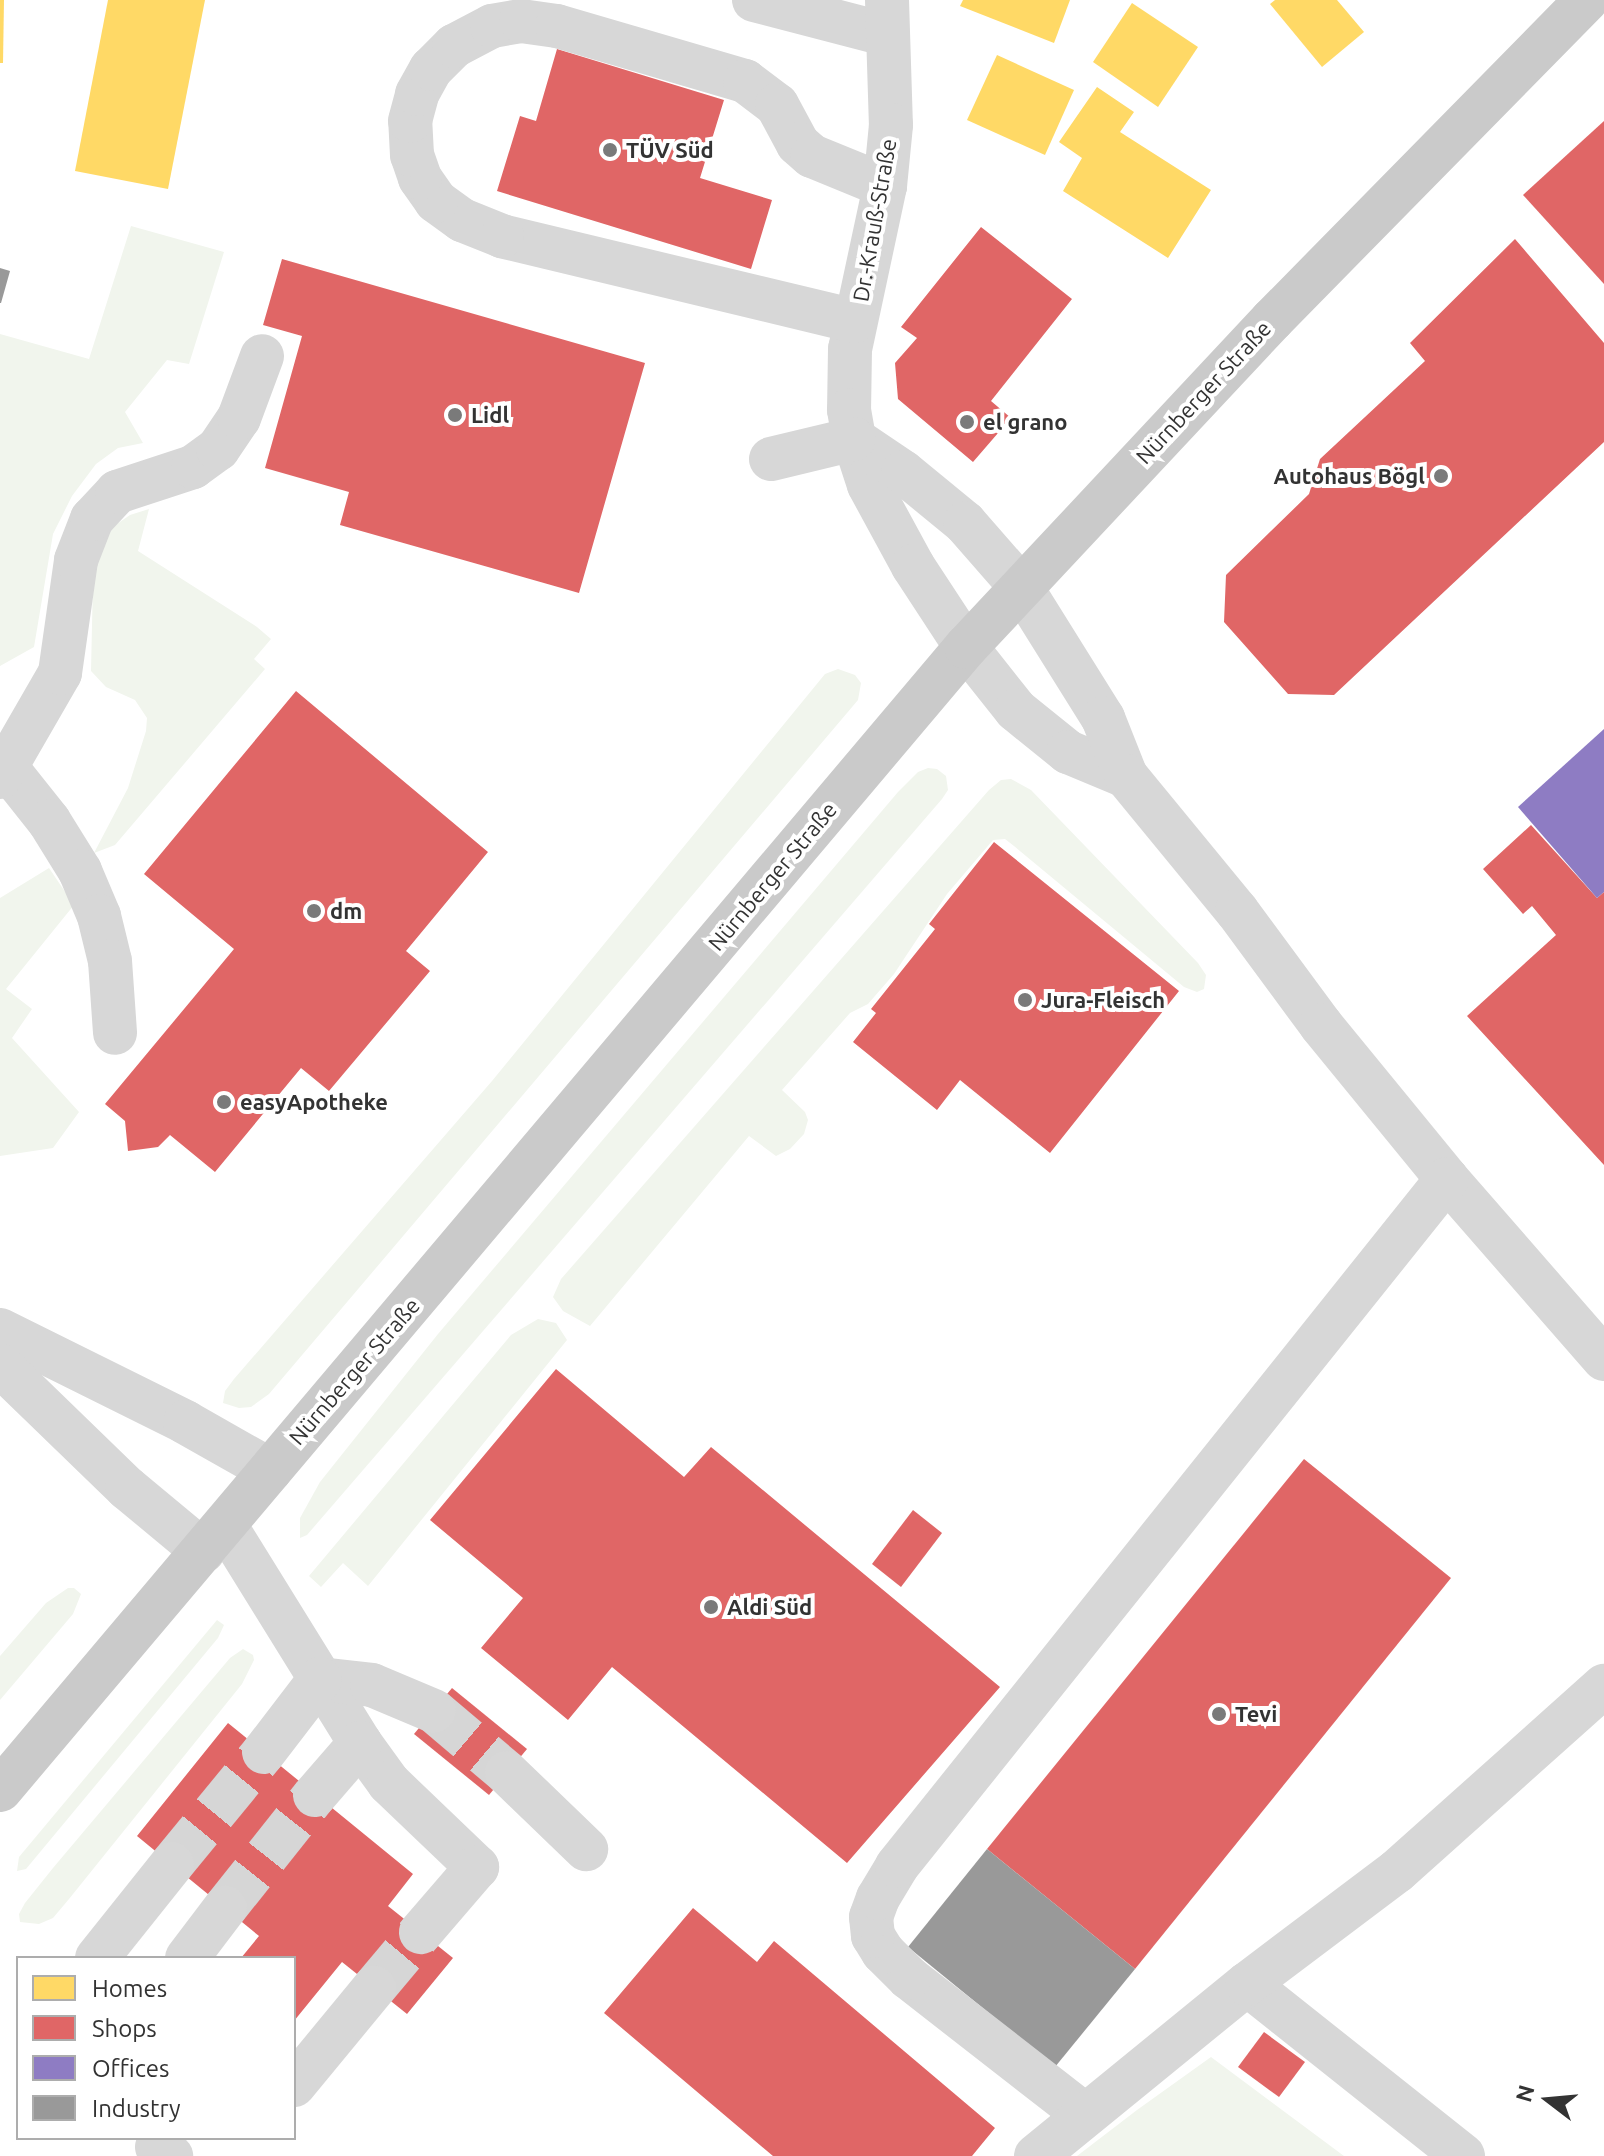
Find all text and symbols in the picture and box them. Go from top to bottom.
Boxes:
street label: Dr.-Krauß-Straße [847,136,901,304]
place label: TÜV Süd [626,137,714,163]
marker: TÜV Süd [601,141,619,159]
street label: Nürnberger Straße [1130,315,1276,469]
place label: Lidl [471,402,509,428]
marker: Lidl [446,406,464,424]
place label: el grano [983,409,1067,435]
marker: el grano [958,413,976,431]
place label: Autohaus Bögl [1274,463,1425,489]
marker: Autohaus Bögl [1432,467,1450,485]
street label: Nürnberger Straße [702,796,842,956]
place label: dm [330,898,362,924]
marker: dm [305,902,323,920]
place label: Jura-Fleisch [1041,987,1165,1013]
marker: Jura-Fleisch [1016,991,1034,1009]
place label: easyApotheke [240,1089,388,1115]
marker: easyApotheke [215,1093,233,1111]
street label: Nürnberger Straße [283,1292,425,1450]
place label: Aldi Süd [727,1594,812,1620]
marker: Aldi Süd [702,1598,720,1616]
place label: Tevi [1235,1701,1277,1727]
marker: Tevi [1210,1705,1228,1723]
legend [16,1956,296,2140]
text: Homes [92,1975,167,2002]
text: Shops [92,2015,157,2042]
text: Offices [92,2055,170,2082]
north arrow [1508,2060,1588,2140]
text: N [1510,2082,1539,2105]
text: Industry [92,2095,181,2122]

